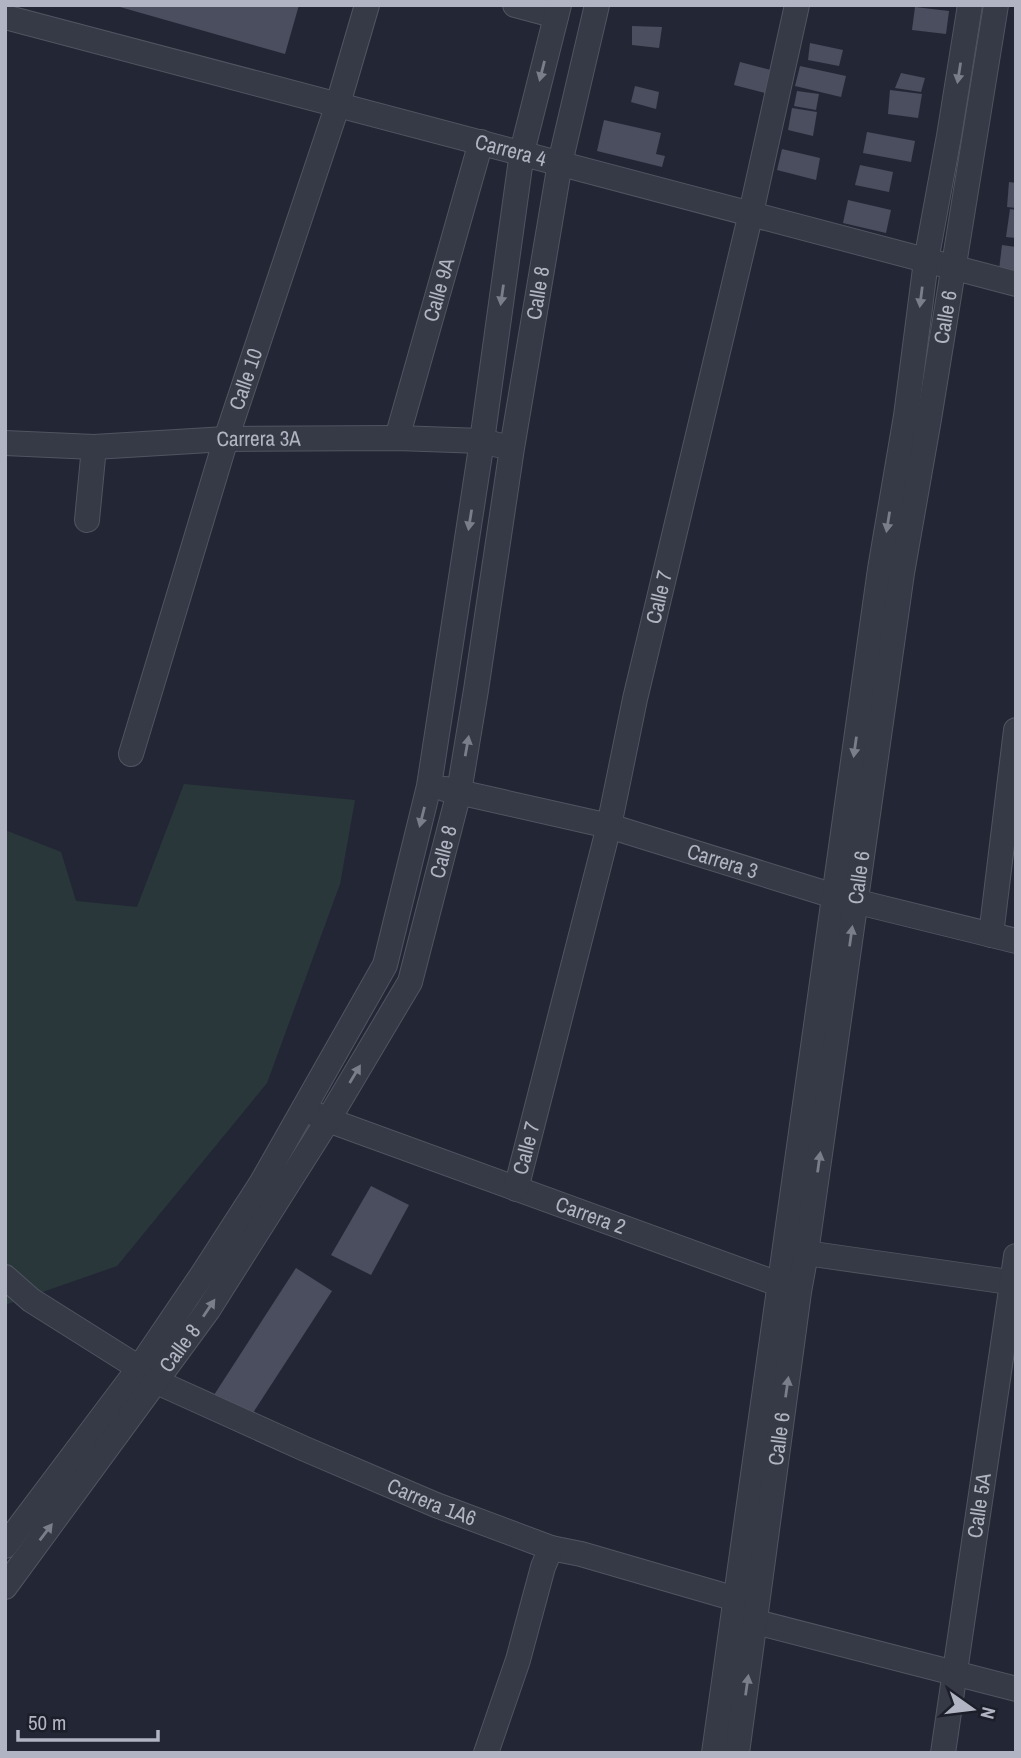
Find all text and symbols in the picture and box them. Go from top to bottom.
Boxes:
one-way arrow [536,60,547,82]
one-way arrow [953,62,964,84]
street label: Carrera 4 [472,127,550,173]
street label: Calle 9A [416,254,462,325]
street label: Calle 8 [519,264,556,322]
one-way arrow [496,284,507,306]
one-way arrow [916,286,927,308]
street label: Calle 6 [926,288,964,346]
street label: Calle 10 [222,345,269,414]
street label: Carrera 3A [216,424,301,454]
one-way arrow [464,509,475,531]
one-way arrow [882,511,893,533]
street label: Calle 7 [638,568,679,627]
one-way arrow [462,735,473,757]
one-way arrow [849,736,860,758]
one-way arrow [416,806,427,828]
street label: Calle 8 [422,822,464,881]
street label: Carrera 3 [684,836,762,885]
street label: Calle 6 [840,849,877,906]
one-way arrow [846,925,857,947]
one-way arrow [349,1064,361,1083]
street label: Calle 7 [505,1119,547,1178]
one-way arrow [814,1151,825,1173]
street label: Carrera 2 [552,1189,630,1241]
one-way arrow [202,1299,215,1318]
street label: Calle 8 [152,1318,207,1378]
one-way arrow [782,1376,793,1398]
street label: Calle 6 [761,1410,797,1467]
street label: Carrera 1A6 [383,1471,480,1533]
street label: Calle 5A [960,1471,998,1540]
one-way arrow [39,1523,53,1541]
one-way arrow [742,1674,753,1696]
north arrow [937,1674,1007,1744]
scale bar [18,1698,158,1742]
text: N [975,1705,1002,1722]
text: 50 m [28,1708,66,1737]

